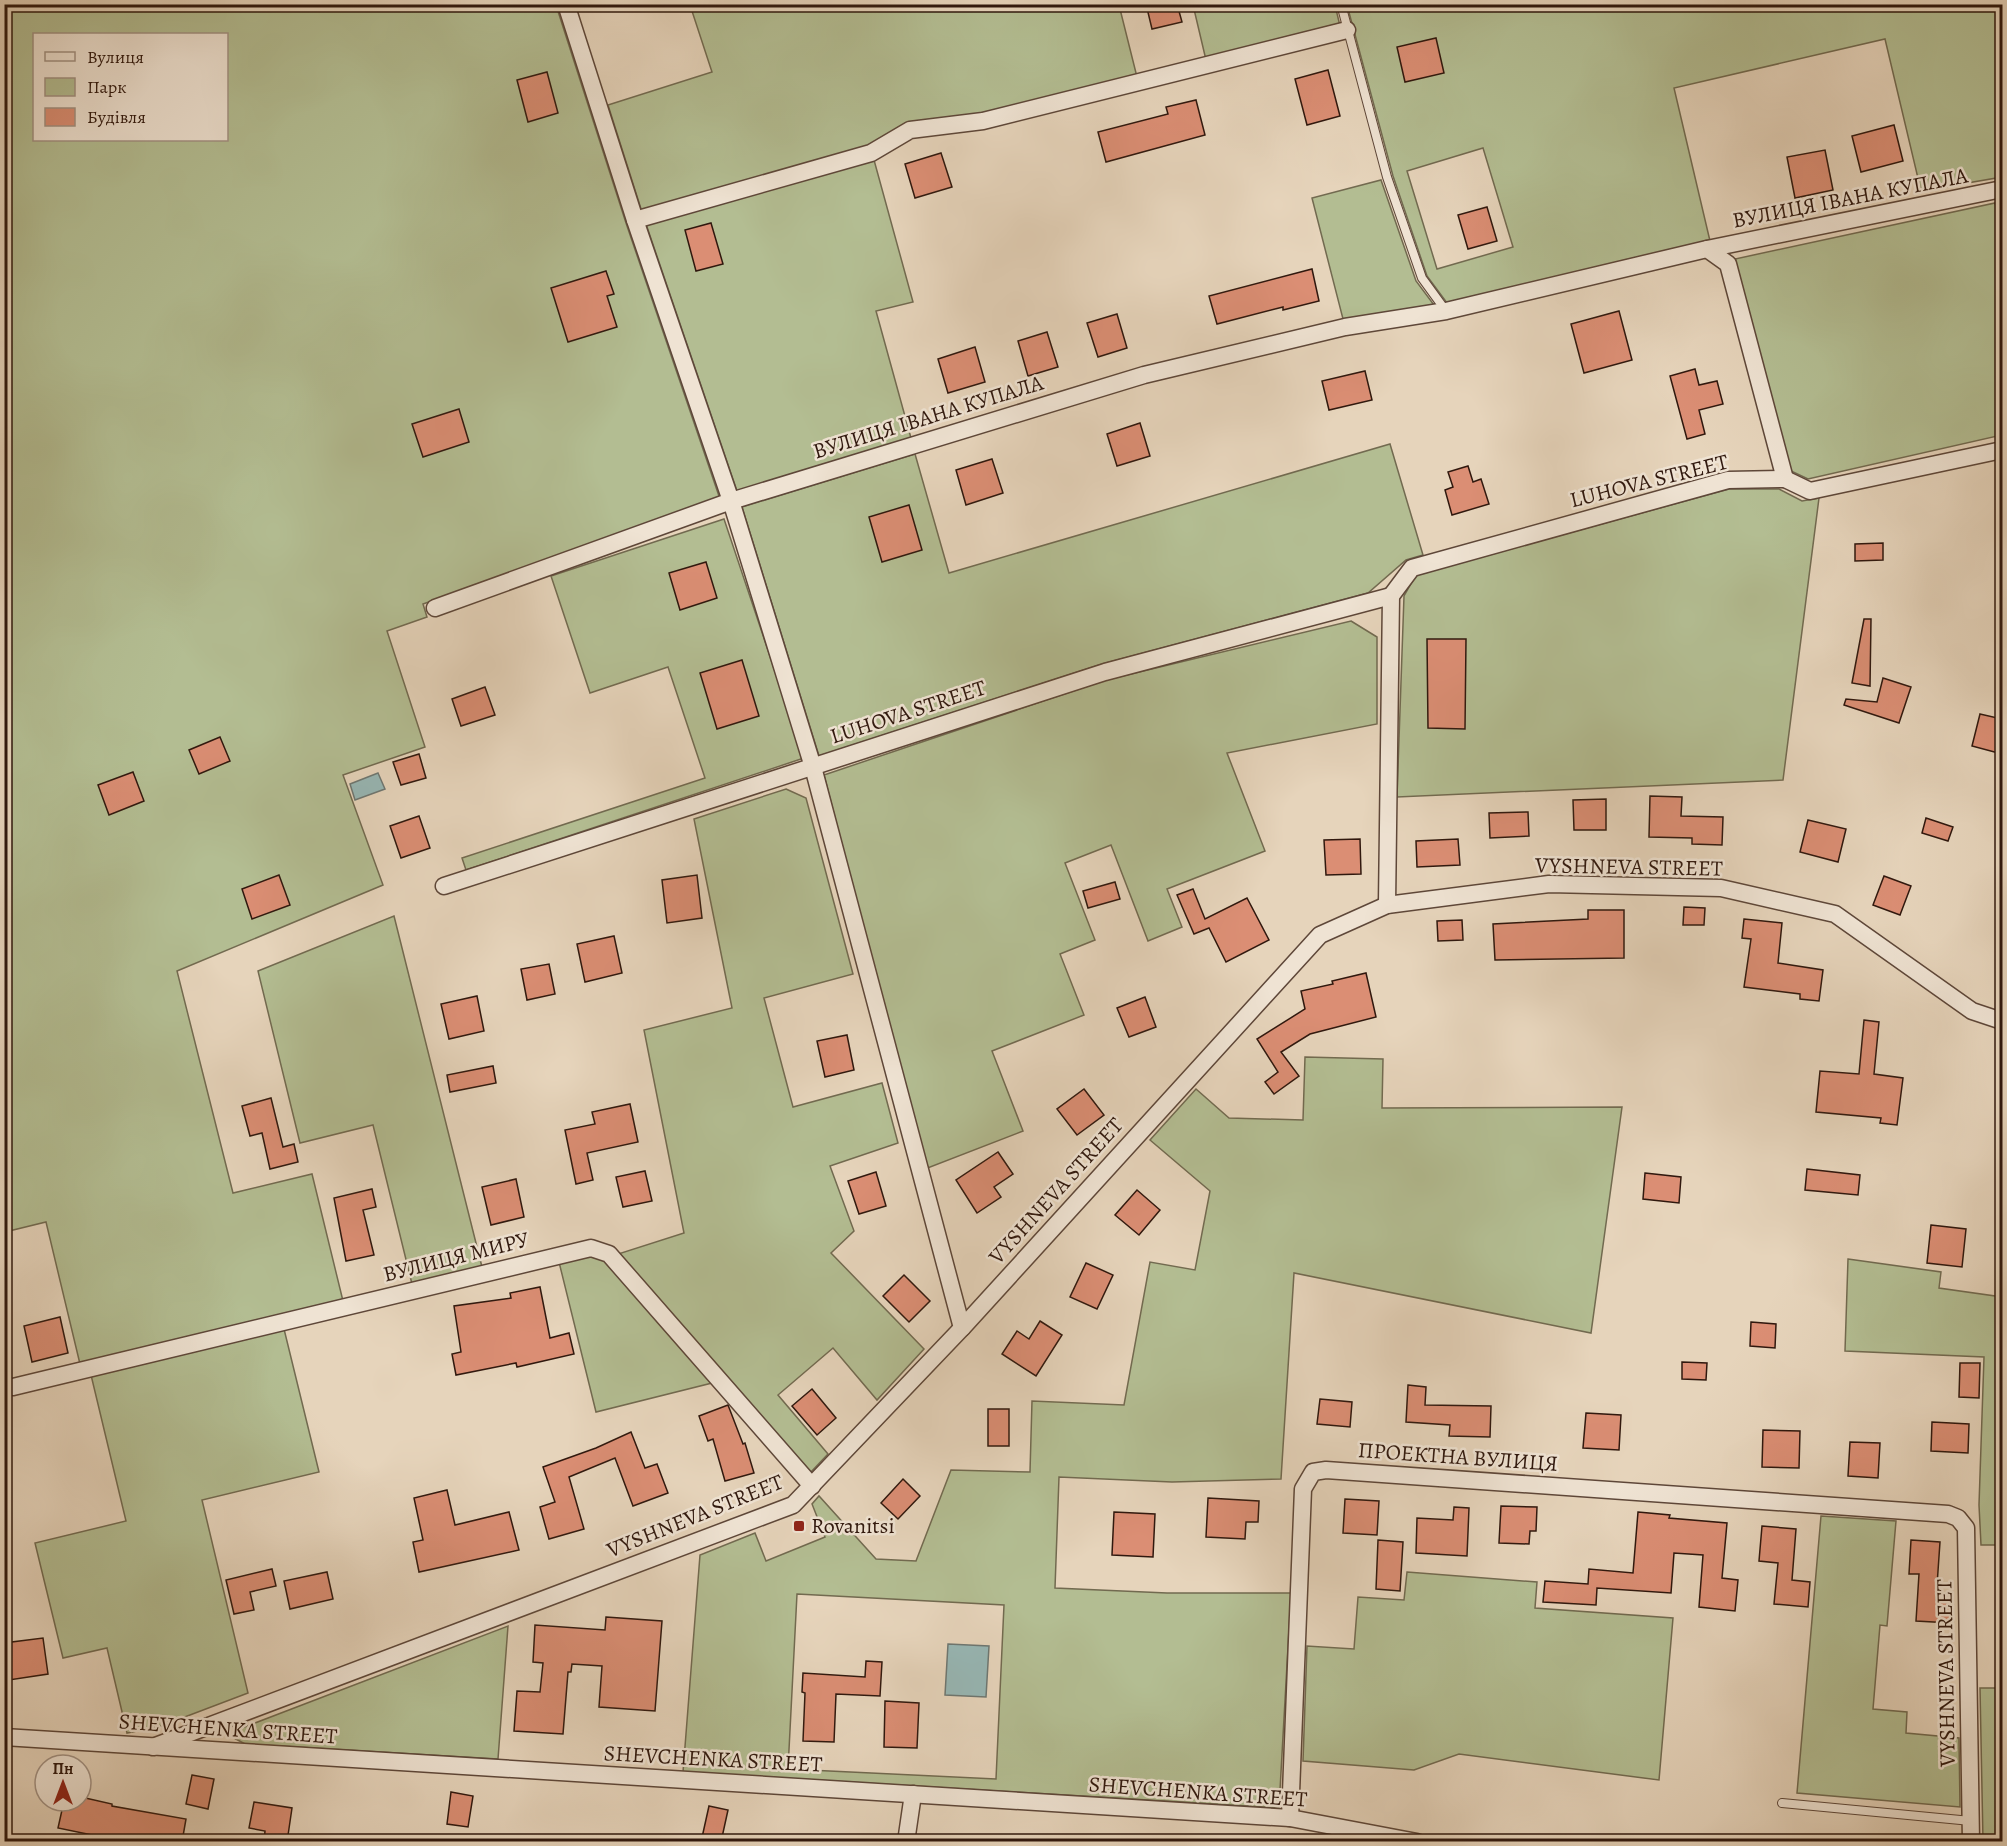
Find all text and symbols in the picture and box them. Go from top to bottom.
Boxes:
legend [33,33,228,141]
text: Вулиця [87,45,144,69]
text: Парк [87,75,127,99]
text: Будівля [87,105,146,129]
street label: ВУЛИЦЯ ІВАНА КУПАЛА [1730,160,1971,236]
street label: ВУЛИЦЯ ІВАНА КУПАЛА [809,367,1048,466]
street label: LUHOVA STREET [1567,447,1731,515]
street label: LUHOVA STREET [826,673,990,751]
street label: VYSHNEVA STREET [1534,850,1723,884]
street label: VYSHNEVA STREET [981,1111,1130,1272]
street label: ВУЛИЦЯ МИРУ [380,1224,532,1290]
street label: ПРОЕКТНА ВУЛИЦЯ [1357,1435,1559,1479]
street label: VYSHNEVA STREET [601,1467,788,1565]
place label: Rovanitsi [811,1511,895,1541]
marker: Rovanitsi [792,1519,806,1533]
street label: VYSHNEVA STREET [1929,1579,1963,1768]
street label: SHEVCHENKA STREET [118,1706,338,1752]
street label: SHEVCHENKA STREET [603,1738,823,1780]
north arrow [33,1753,93,1813]
text: Пн [53,1758,73,1780]
street label: SHEVCHENKA STREET [1088,1769,1308,1815]

